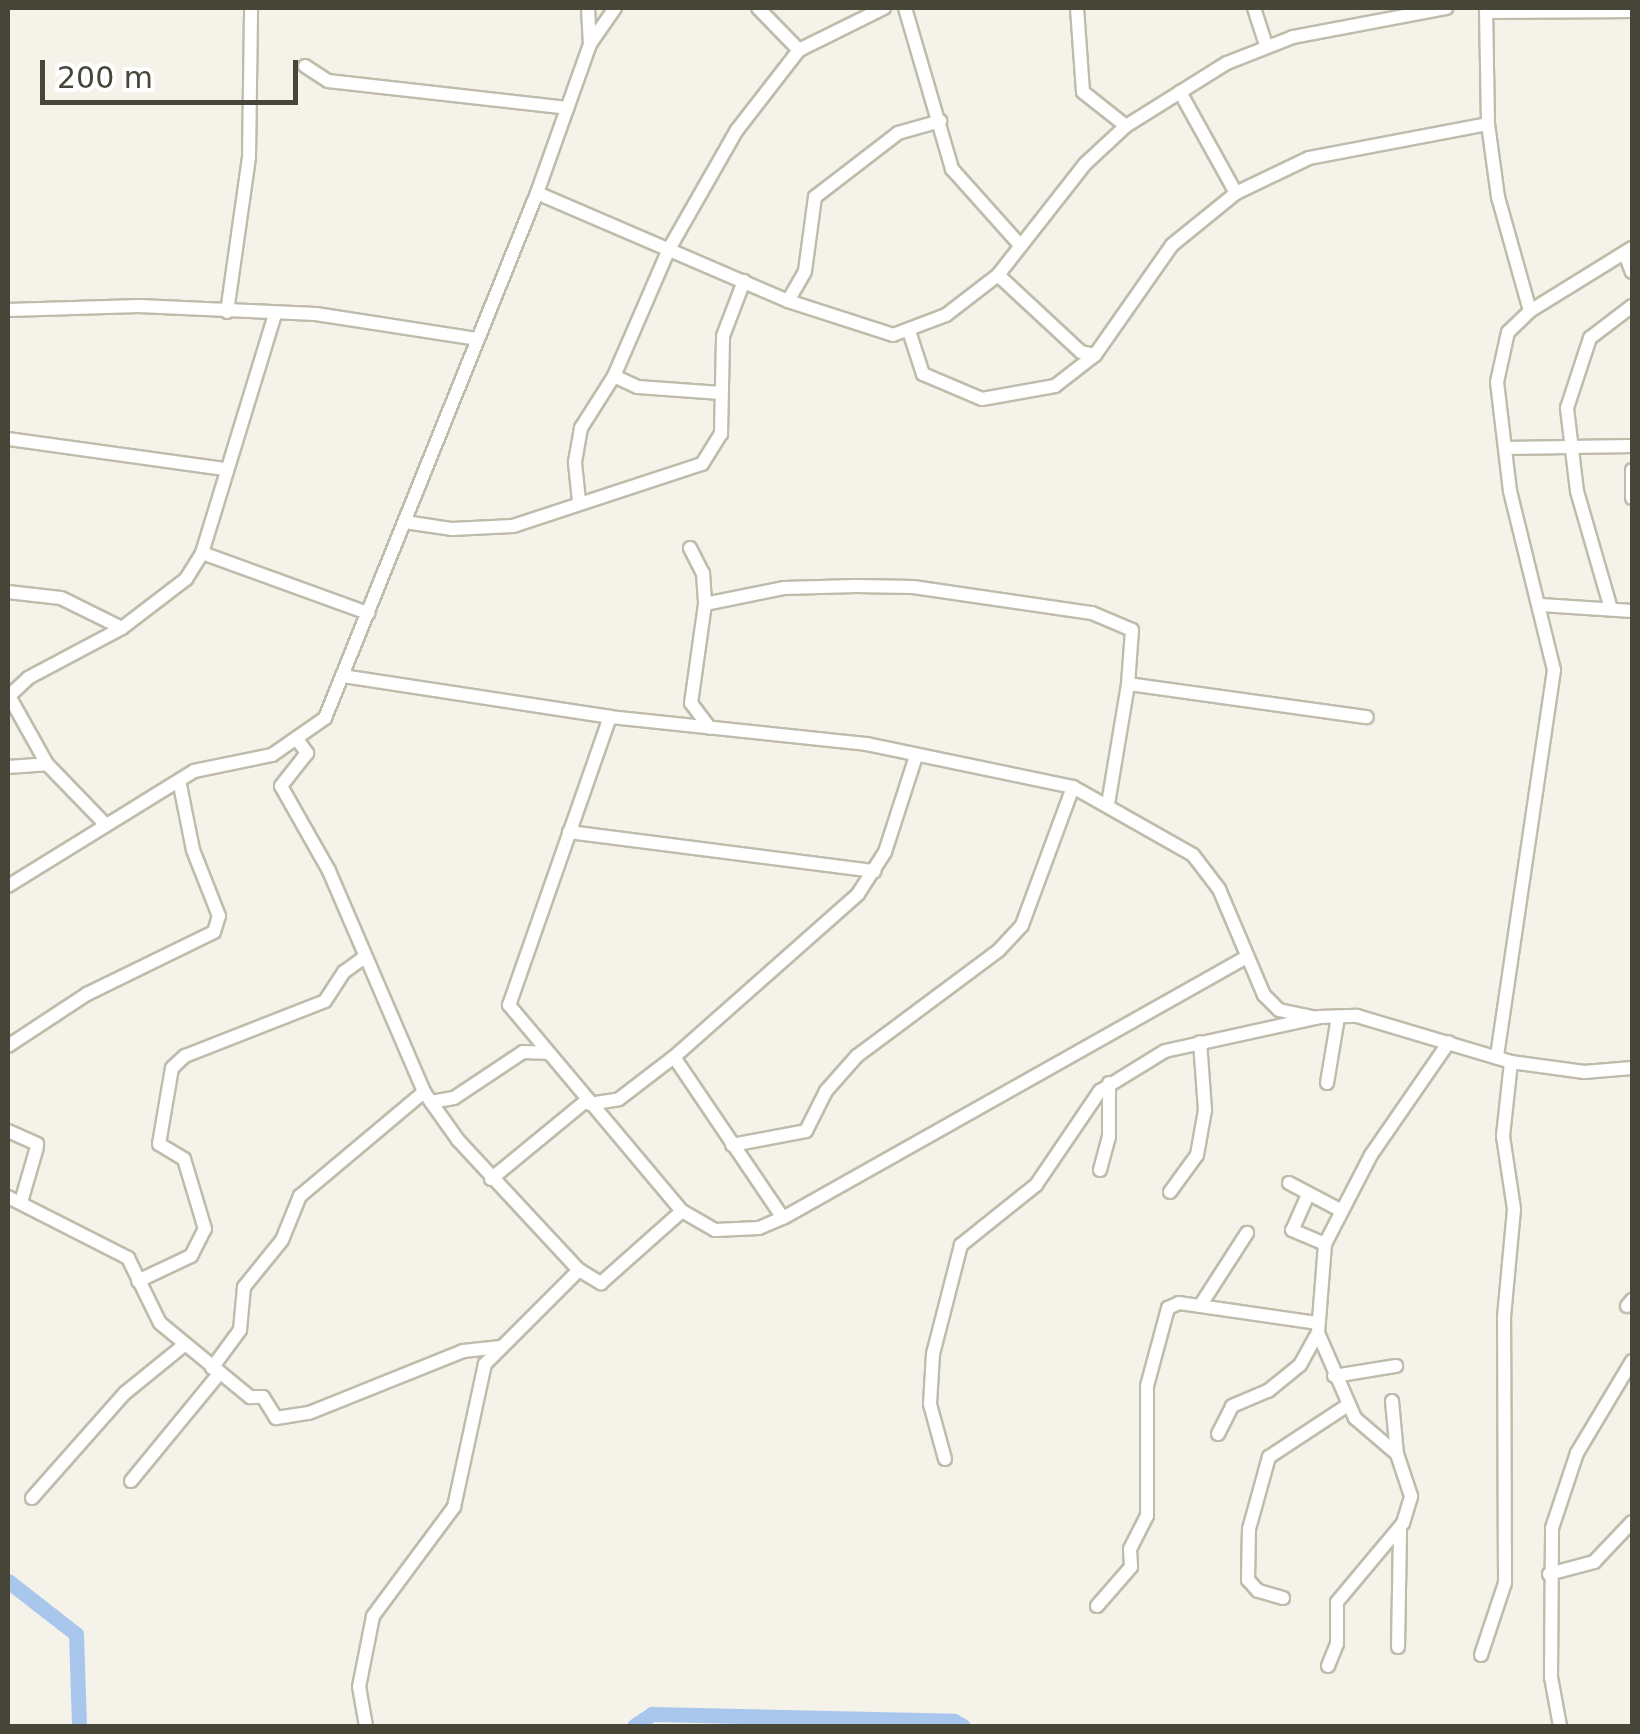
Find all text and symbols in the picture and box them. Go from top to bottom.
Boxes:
scale bar [45,40,302,102]
text: 200 m [57,60,153,95]

